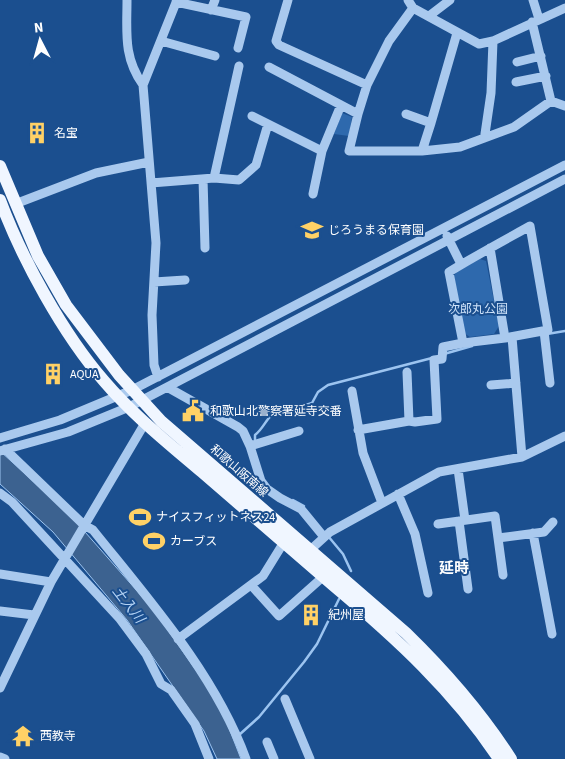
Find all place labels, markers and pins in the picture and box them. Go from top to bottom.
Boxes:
building icon: 名宝 [24,120,50,146]
place label: 名宝 [54,125,78,142]
school or university icon: じろうまる保育園 [299,217,325,243]
place label: じろうまる保育園 [328,222,424,239]
building icon: AQUA [40,361,66,387]
place label: AQUA [70,366,99,383]
public building icon: 和歌山北警察署延寺交番 [180,398,206,424]
place label: 和歌山北警察署延寺交番 [210,403,342,420]
sports icon: ナイスフィットネス24 [127,504,153,530]
place label: ナイスフィットネス24 [156,509,275,526]
sports icon: カーブス [141,528,167,554]
place label: カーブス [170,533,217,550]
building icon: 紀州屋 [298,602,324,628]
place label: 紀州屋 [328,607,364,624]
temple icon: 西教寺 [10,723,36,749]
place label: 西教寺 [40,728,76,745]

